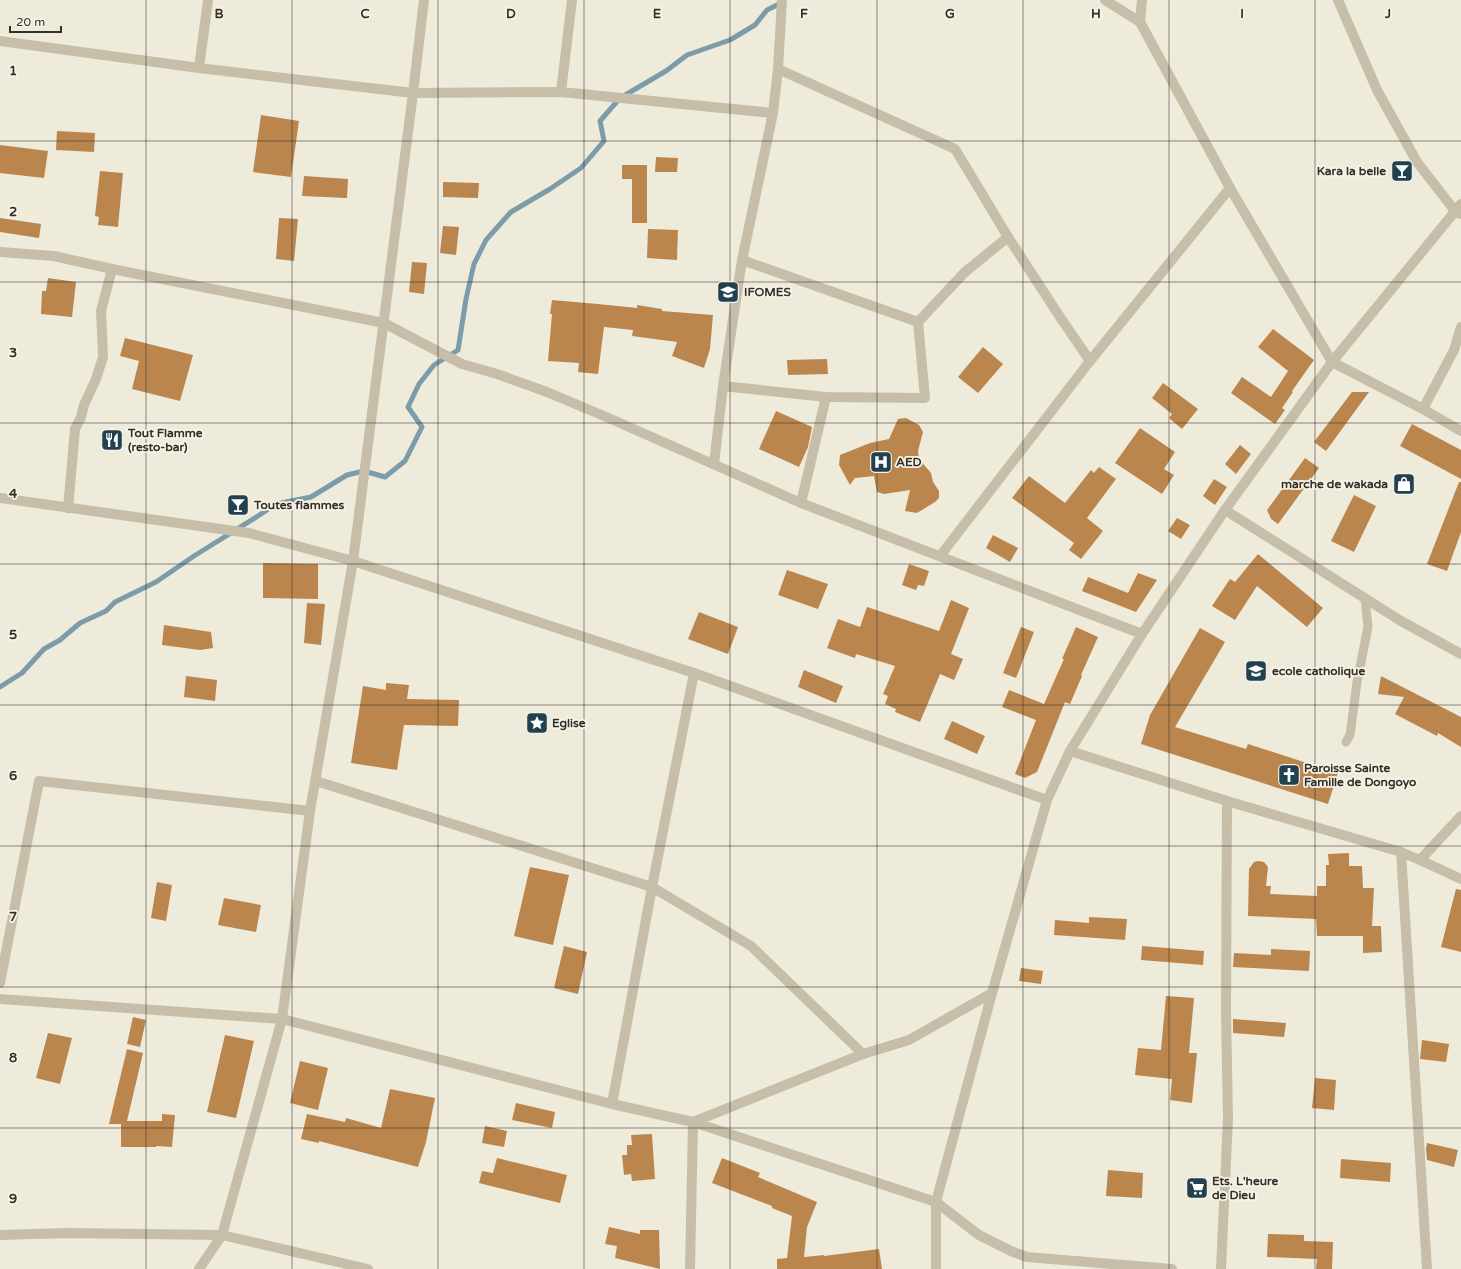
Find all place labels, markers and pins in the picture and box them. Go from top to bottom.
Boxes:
bar icon: Kara la belle [1389,158,1415,184]
place label: Kara la belle [1317,164,1386,178]
school or university icon: IFOMES [715,279,741,305]
place label: IFOMES [744,285,791,299]
place label: Tout Flamme (resto-bar) [127,426,203,454]
restaurant icon: Tout Flamme (resto-bar) [99,427,125,453]
hospital icon: AED [868,449,894,475]
place label: AED [896,455,922,469]
shop icon: marche de wakada [1391,471,1417,497]
place label: marche de wakada [1281,477,1388,491]
bar icon: Toutes flammes [225,492,251,518]
place label: Toutes flammes [253,498,345,512]
school or university icon: ecole catholique [1243,658,1269,684]
place label: ecole catholique [1272,664,1365,679]
place icon: Eglise [524,710,550,736]
place label: Eglise [552,716,586,731]
place label: Paroisse Sainte Famille de Dongoyo [1304,761,1416,790]
church icon: Paroisse Sainte Famille de Dongoyo [1276,762,1302,788]
place label: Ets. L'heure de Dieu [1212,1174,1278,1202]
supermarket icon: Ets. L'heure de Dieu [1184,1175,1210,1201]

